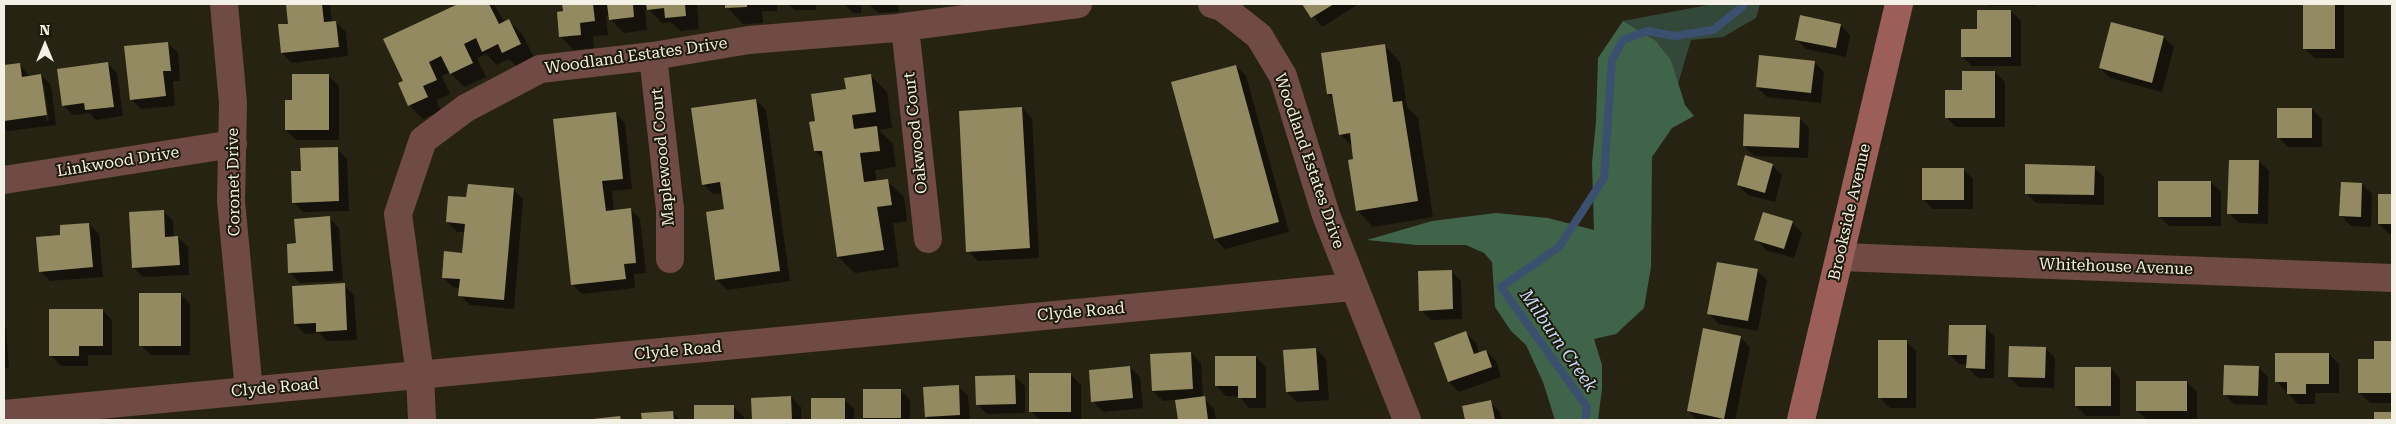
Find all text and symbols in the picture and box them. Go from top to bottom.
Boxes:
north arrow [20,20,70,70]
text: N [40,22,50,38]
street label: Woodland Estates Drive [543,34,729,78]
street label: Oakwood Court [900,71,932,195]
street label: Woodland Estates Drive [1270,71,1348,251]
street label: Maplewood Court [647,87,679,227]
street label: Coronet Drive [223,128,245,236]
street label: Brookside Avenue [1825,142,1875,282]
street label: Linkwood Drive [55,143,181,181]
street label: Whitehouse Avenue [2039,255,2193,279]
water label: Milburn Creek [1515,285,1601,397]
street label: Clyde Road [1036,299,1126,325]
street label: Clyde Road [633,338,723,364]
street label: Clyde Road [230,375,320,401]

